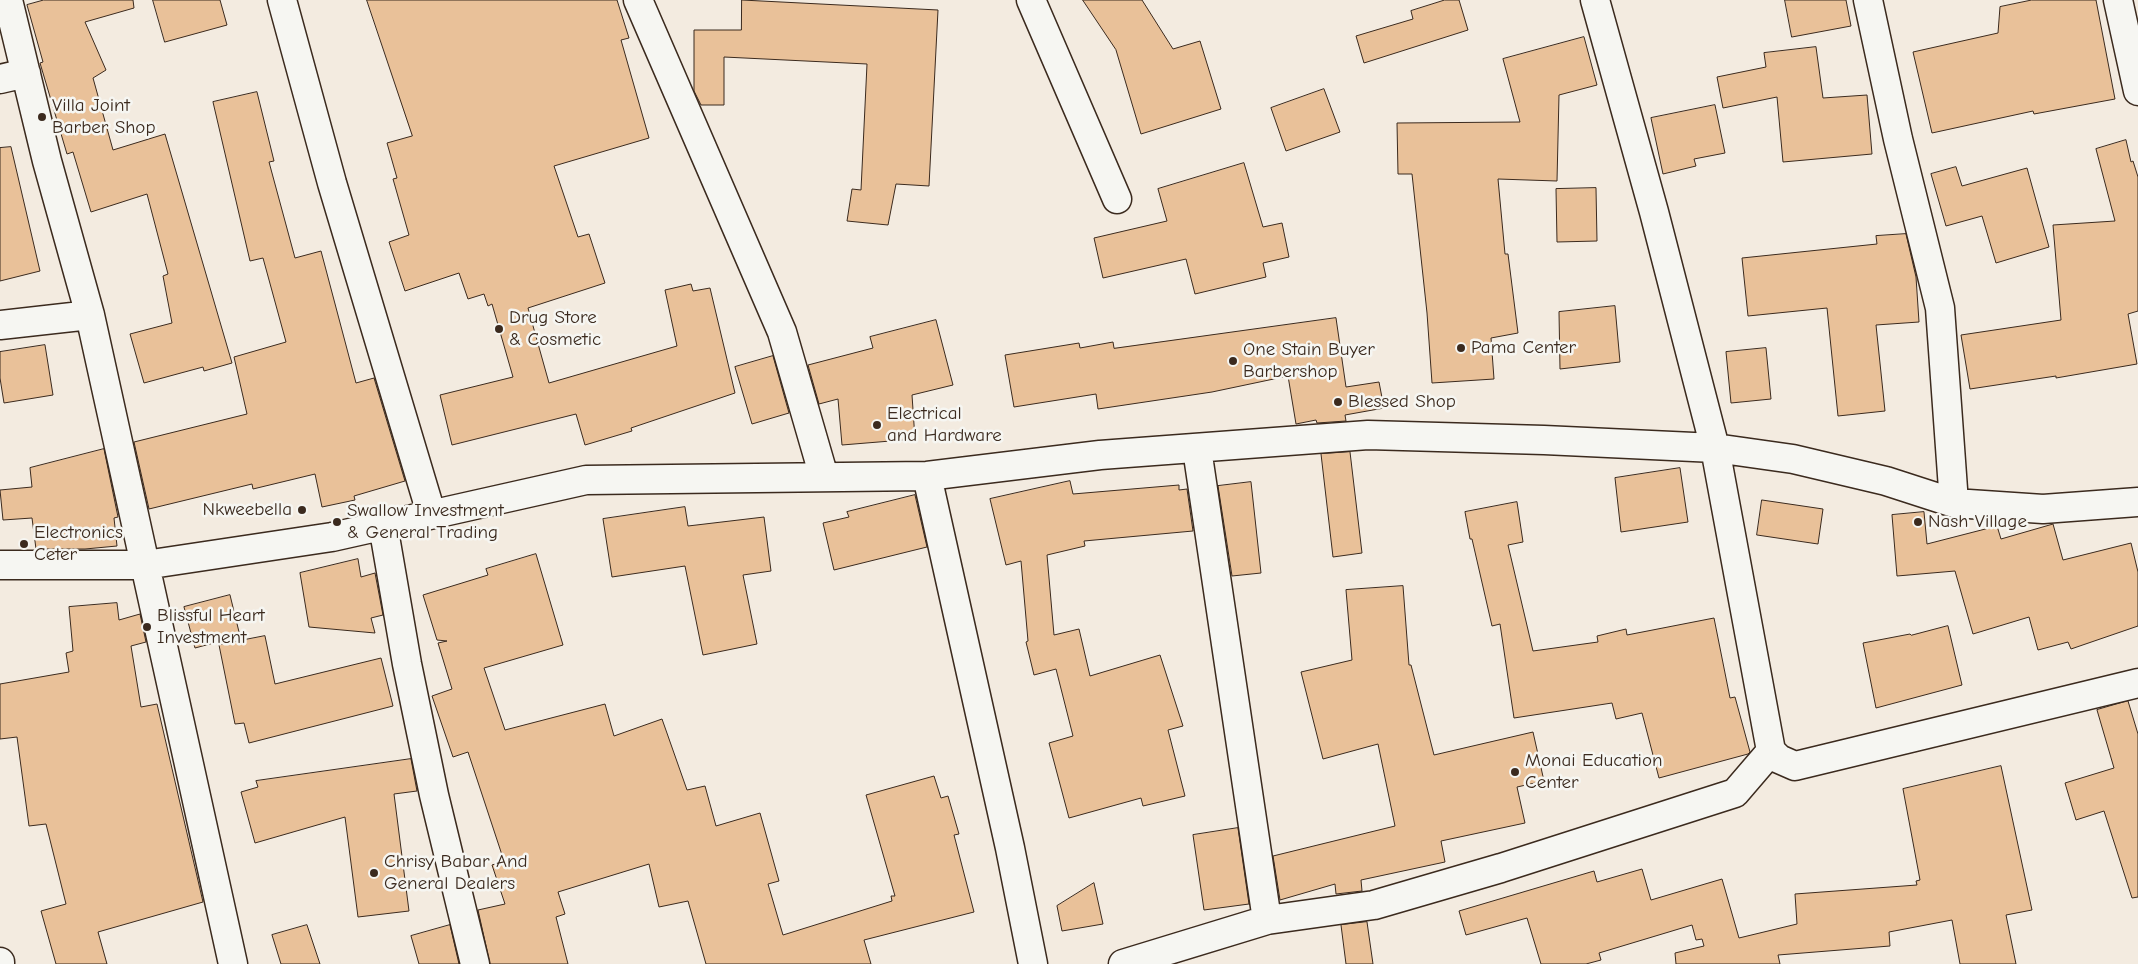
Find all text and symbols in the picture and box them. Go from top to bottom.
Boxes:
place label: Villa Joint Barber Shop [52,95,156,139]
marker: Villa Joint Barber Shop [36,111,48,123]
place label: Drug Store & Cosmetic [509,307,601,351]
marker: Drug Store & Cosmetic [493,323,505,335]
place label: Pama Center [1471,337,1576,359]
place label: One Stain Buyer Barbershop [1243,339,1375,383]
marker: Pama Center [1455,342,1467,354]
marker: One Stain Buyer Barbershop [1227,355,1239,367]
place label: Blessed Shop [1348,391,1456,413]
marker: Blessed Shop [1332,396,1344,408]
place label: Electrical and Hardware [887,403,1002,447]
marker: Electrical and Hardware [871,419,883,431]
place label: Nkweebella [202,499,292,521]
place label: Swallow Investment & General Trading [347,500,504,544]
marker: Nkweebella [296,504,308,516]
place label: Nash Village [1928,511,2027,533]
marker: Swallow Investment & General Trading [331,516,343,528]
marker: Nash Village [1912,516,1924,528]
place label: Electronics Ceter [34,522,123,566]
marker: Electronics Ceter [18,538,30,550]
place label: Blissful Heart Investment [157,605,265,649]
marker: Blissful Heart Investment [141,621,153,633]
place label: Monai Education Center [1525,750,1662,794]
marker: Monai Education Center [1509,766,1521,778]
place label: Chrisy Babar And General Dealers [384,851,528,895]
marker: Chrisy Babar And General Dealers [368,867,380,879]

